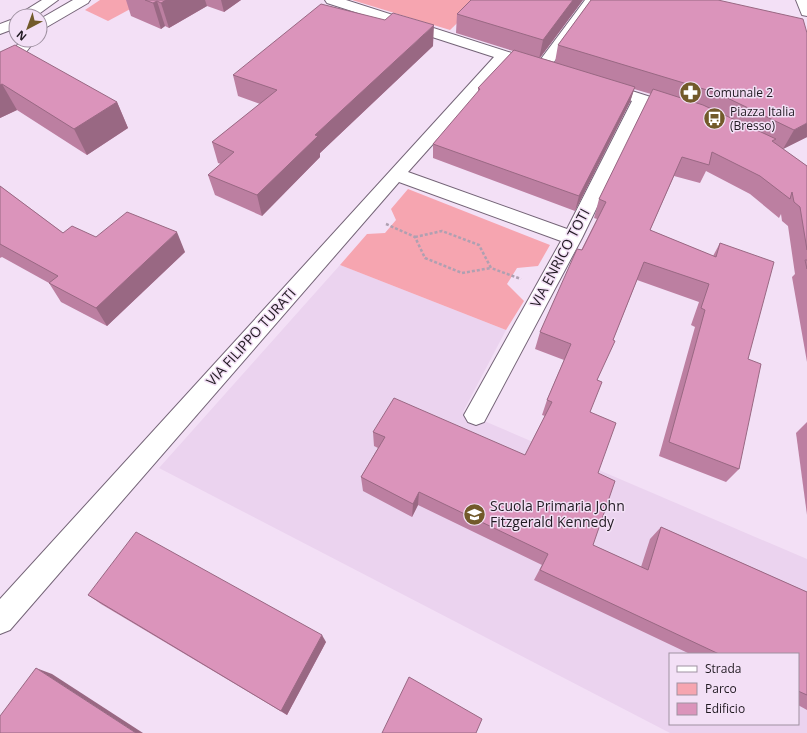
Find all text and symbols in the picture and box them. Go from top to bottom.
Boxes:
north arrow [8,8,48,48]
text: N [13,27,29,45]
pharmacy icon: Comunale 2 [677,80,703,106]
place label: Comunale 2 [706,84,773,101]
place label: Piazza Italia (Bresso) [730,103,795,134]
bus stop icon: Piazza Italia (Bresso) [702,106,728,132]
street label: VIA ENRICO TOTI [526,205,594,310]
street label: VIA FILIPPO TURATI [202,284,300,390]
place label: Scuola Primaria John Fitzgerald Kennedy [490,496,625,531]
school or university icon: Scuola Primaria John Fitzgerald Kennedy [461,501,487,527]
legend [669,653,799,725]
text: Strada [705,660,741,677]
text: Parco [705,680,737,697]
text: Edificio [705,700,745,717]

